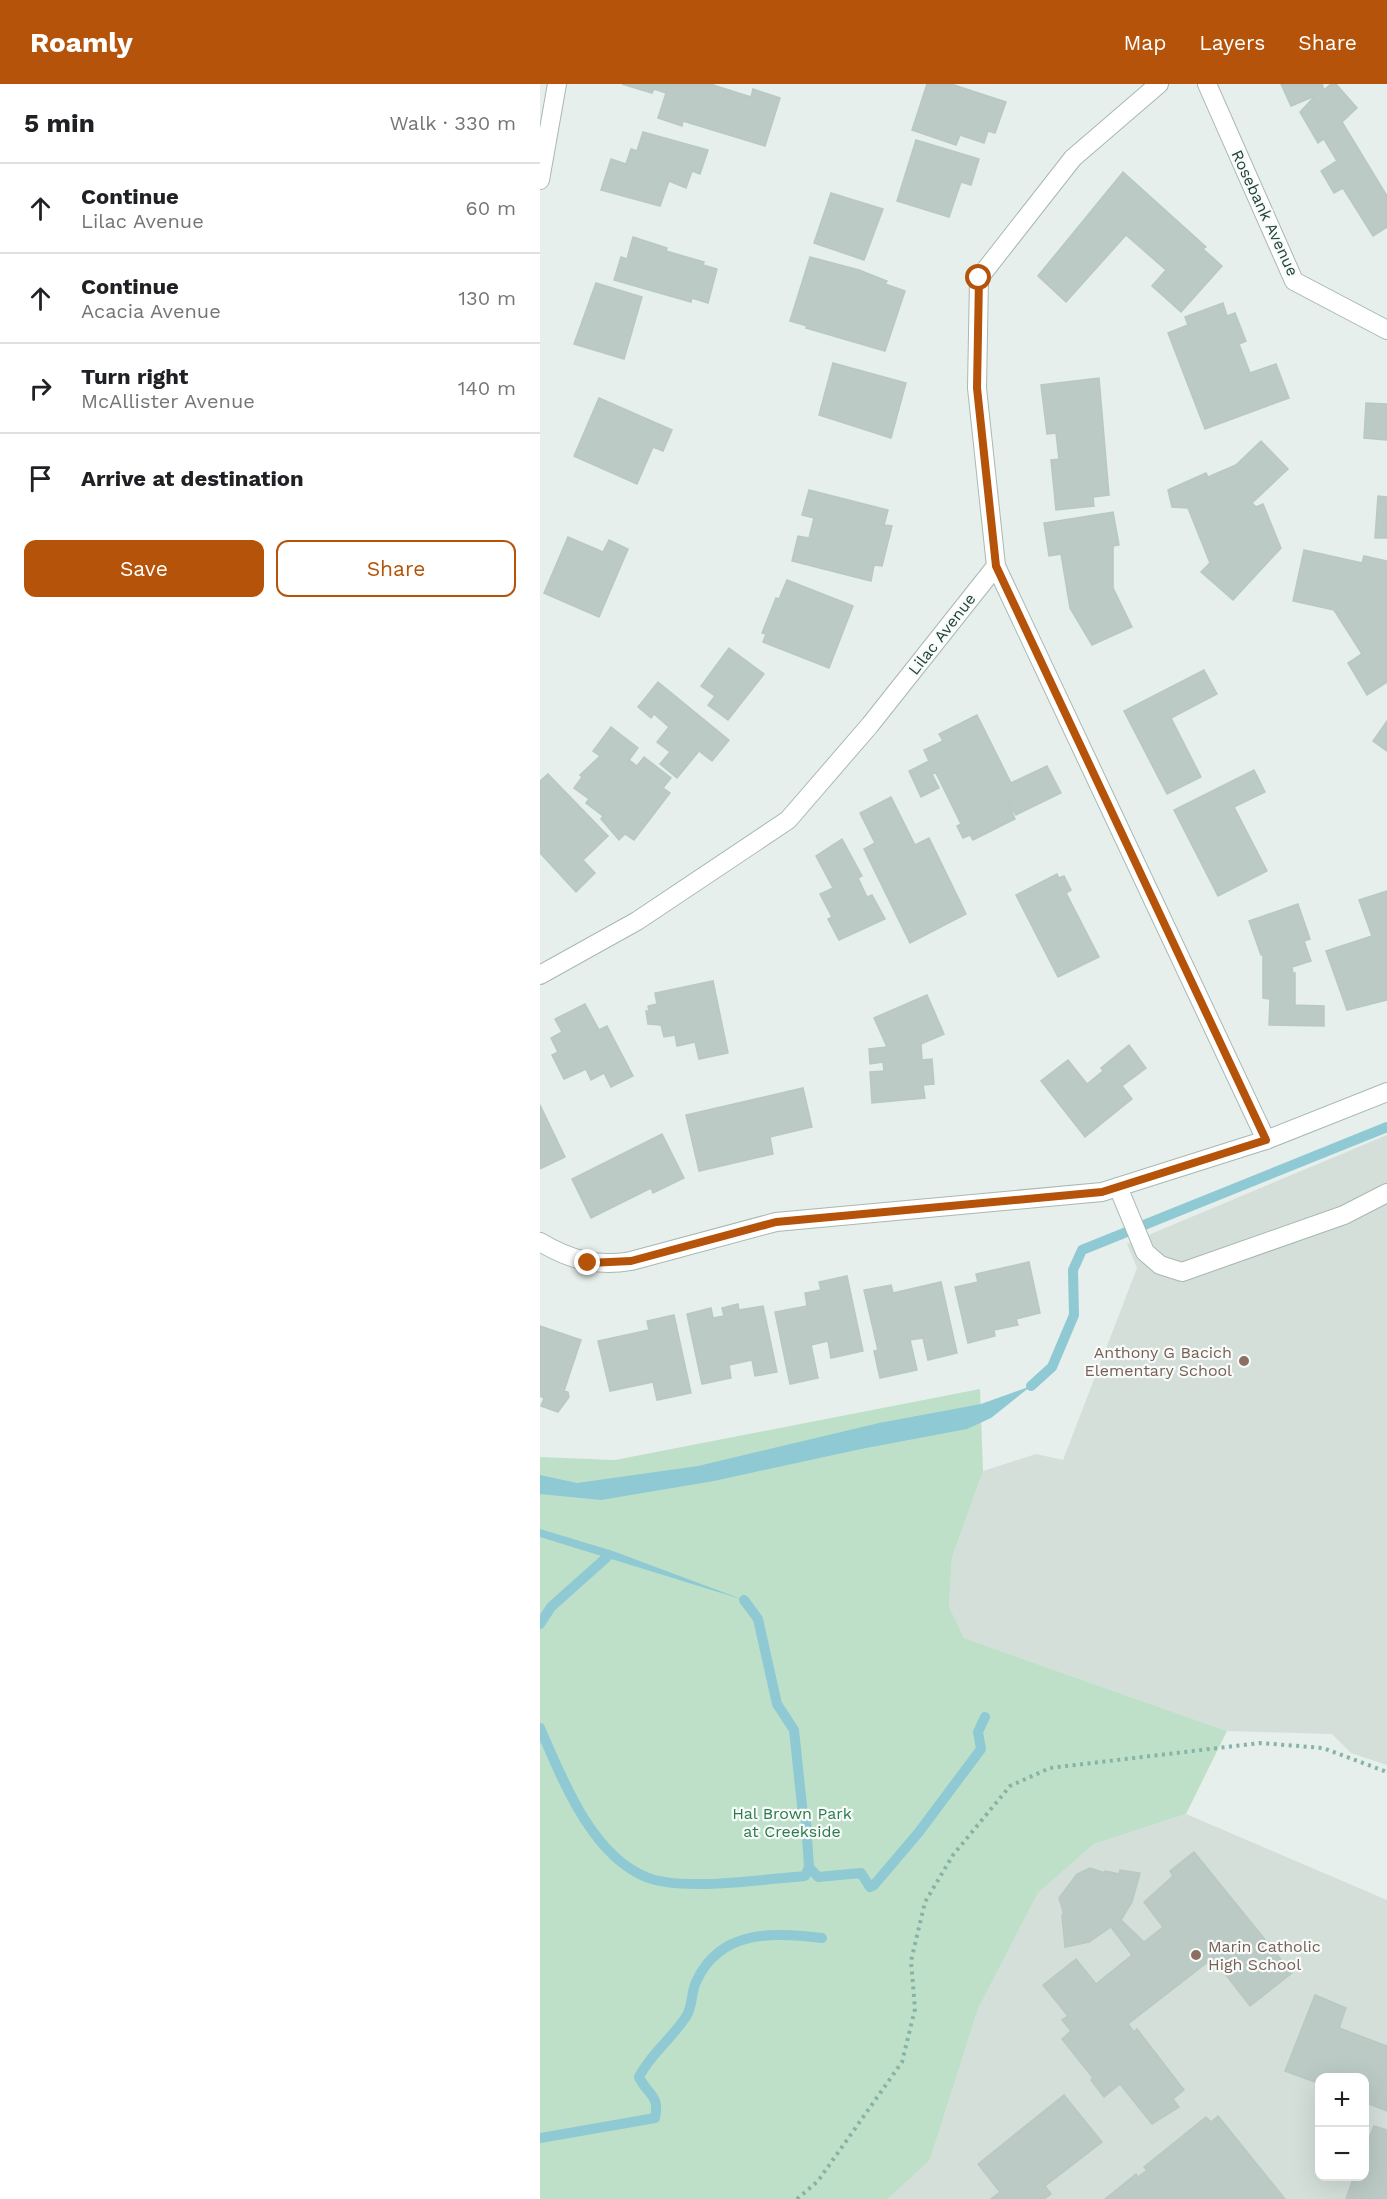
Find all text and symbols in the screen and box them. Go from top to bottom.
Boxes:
text: Roamly [30,26,133,59]
text: Map [1123,30,1166,55]
text: Layers [1199,30,1265,55]
text: Share [1298,30,1357,55]
text: 5 min [24,108,95,138]
text: Walk · 330 m [389,111,516,135]
street label: Rosebank Avenue [1227,147,1303,279]
text: Continue [81,184,179,209]
icon: ahead [24,192,57,225]
text: 60 m [466,196,516,220]
text: Lilac Avenue [81,209,204,233]
route start [965,264,991,290]
text: Continue [81,274,179,299]
icon: ahead [24,282,57,315]
text: 130 m [458,286,516,310]
text: Acacia Avenue [81,299,221,323]
text: Turn right [81,364,188,389]
icon: right [24,372,57,405]
text: 140 m [458,376,516,400]
text: McAllister Avenue [81,389,255,413]
icon: arrive [24,462,57,495]
text: Arrive at destination [81,466,304,491]
button: Save [24,540,264,597]
button: Share [276,540,516,597]
street label: Lilac Avenue [904,589,980,679]
route end [574,1249,600,1275]
place label: Anthony G Bacich Elementary School [1085,1343,1232,1380]
marker: Anthony G Bacich Elementary School [1237,1354,1251,1368]
park label: Hal Brown Park at Creekside [732,1804,852,1841]
place label: Marin Catholic High School [1208,1937,1321,1974]
marker: Marin Catholic High School [1189,1948,1203,1962]
map controls [1315,2073,1369,2181]
button: + [1315,2073,1369,2127]
button: − [1315,2127,1369,2181]

